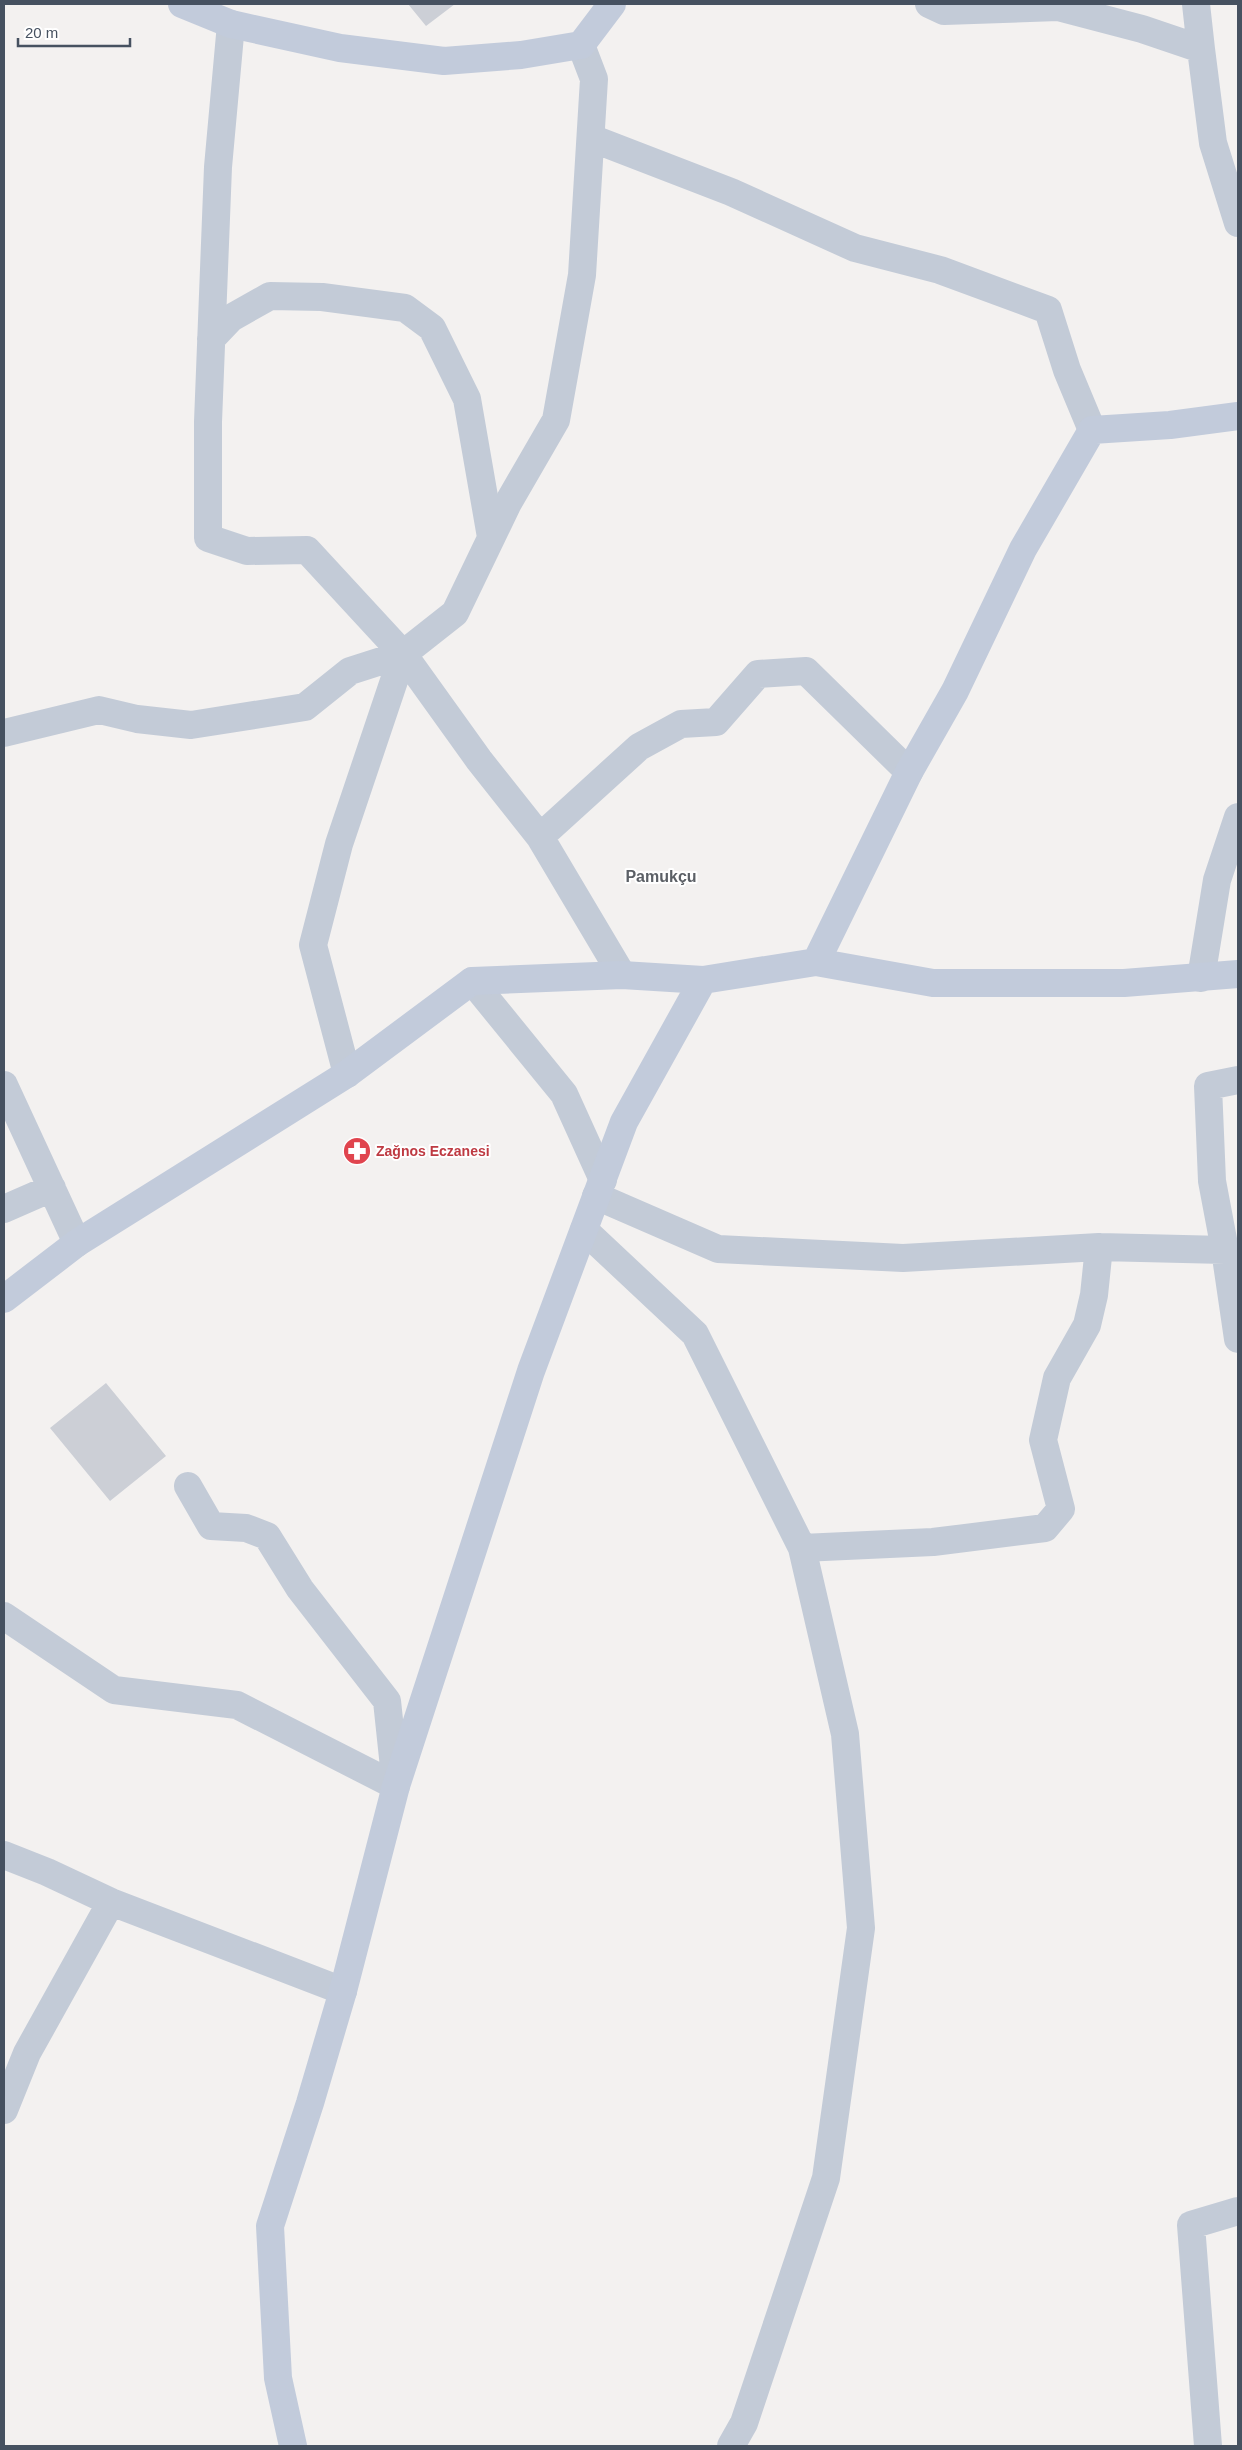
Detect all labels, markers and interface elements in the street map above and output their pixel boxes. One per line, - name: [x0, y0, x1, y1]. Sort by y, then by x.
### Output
- scale bar: [18, 15, 130, 47]
- text: 20 m: [25, 24, 58, 41]
- district label: Pamukçu: [625, 868, 697, 885]
- pharmacy icon: Zağnos Eczanesi: [342, 1136, 372, 1166]
- place label: Zağnos Eczanesi: [376, 1143, 490, 1159]

